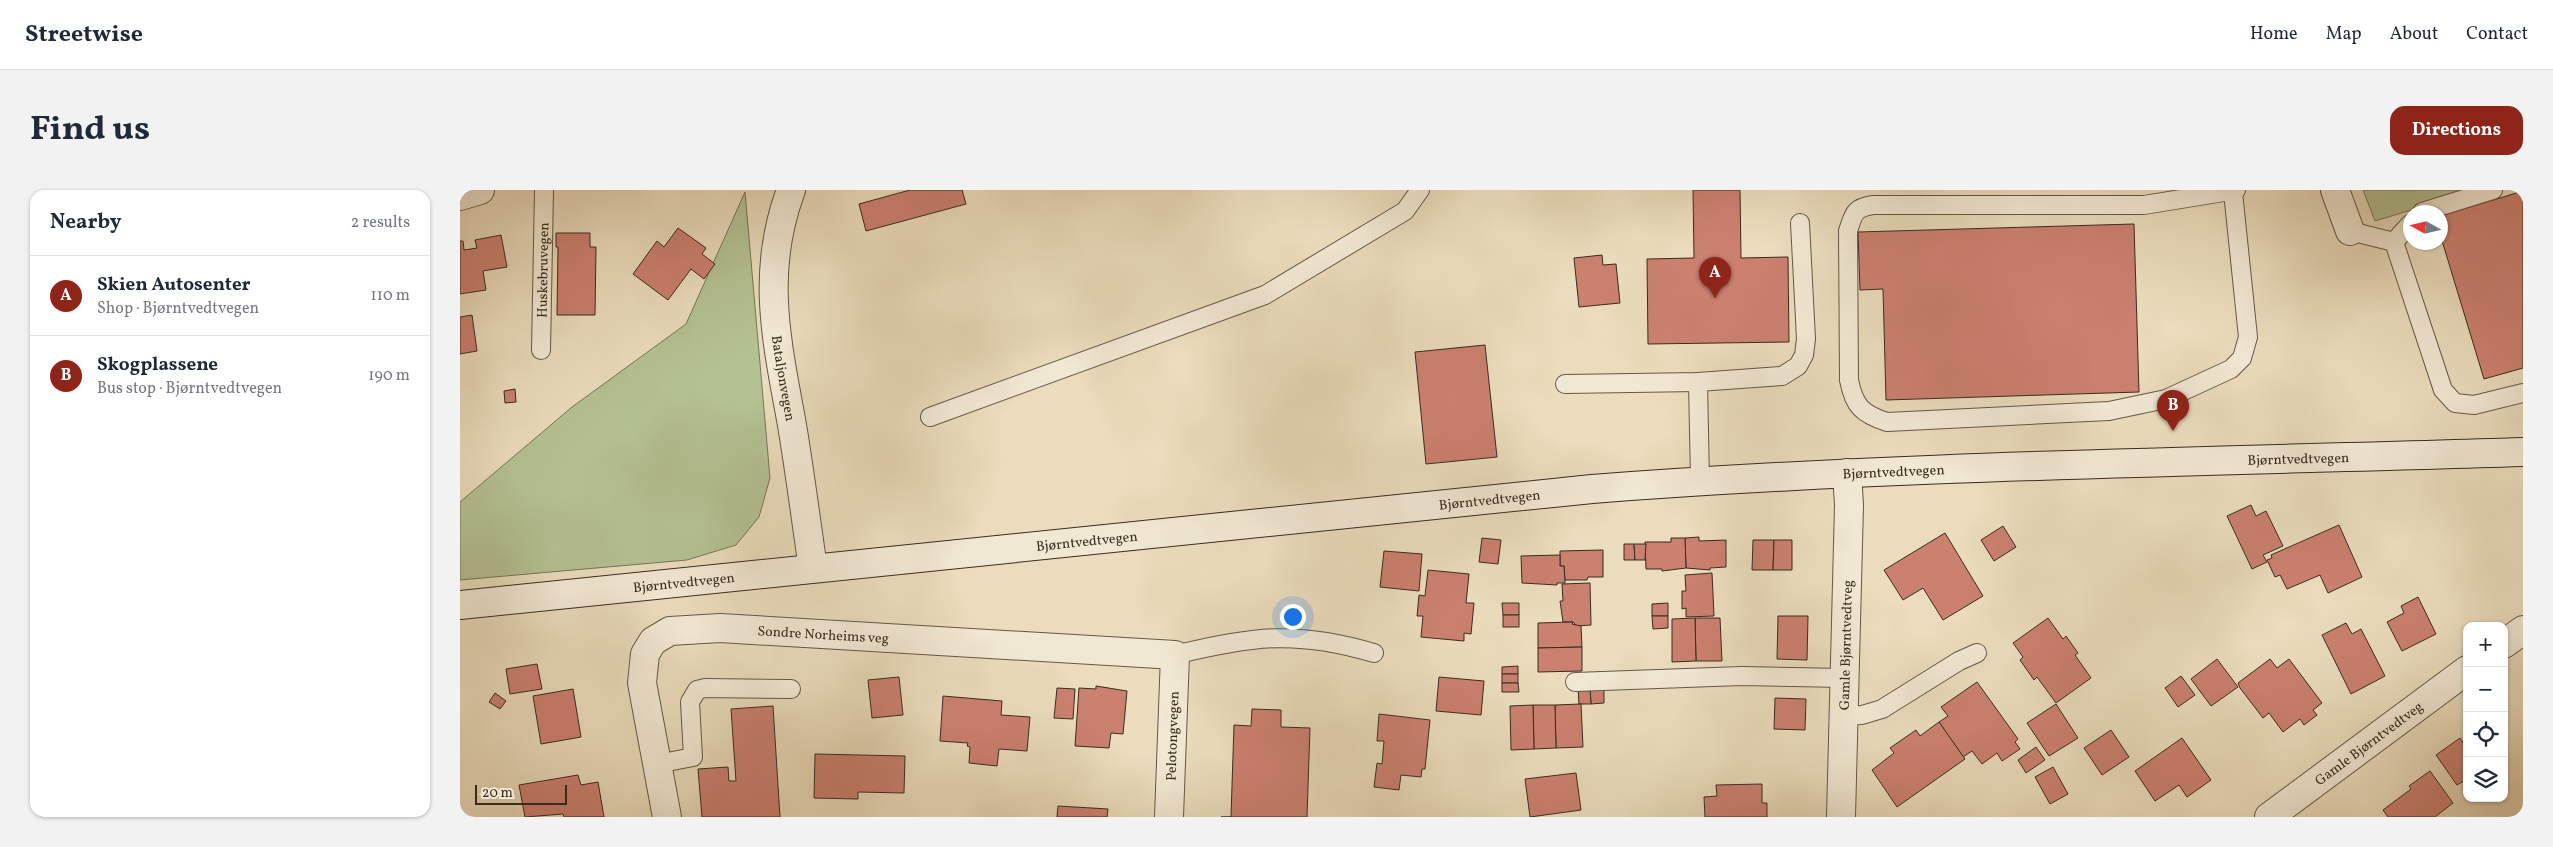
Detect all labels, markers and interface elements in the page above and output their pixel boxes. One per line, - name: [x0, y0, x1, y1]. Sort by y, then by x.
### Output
- text: Streetwise: [25, 18, 143, 52]
- text: Home: [2250, 22, 2298, 47]
- text: Map: [2326, 22, 2362, 47]
- text: About: [2390, 22, 2438, 47]
- text: Contact: [2466, 22, 2528, 47]
- text: Find us: [30, 106, 150, 154]
- button: Directions: [2390, 106, 2523, 155]
- north arrow: [2403, 205, 2448, 250]
- text: Nearby: [50, 208, 121, 237]
- text: 2 results: [351, 212, 410, 234]
- street label: Huskebruvegen: [534, 222, 554, 318]
- pin: A: [1699, 257, 1731, 298]
- text: Skien Autosenter: [97, 272, 251, 298]
- text: A: [60, 285, 72, 307]
- text: 110 m: [371, 285, 410, 307]
- text: Shop · Bjørntvedtvegen: [97, 298, 259, 320]
- street label: Bataljonvegen: [766, 334, 799, 423]
- text: Skogplassene: [97, 352, 218, 378]
- text: B: [61, 365, 71, 387]
- text: 190 m: [368, 365, 410, 387]
- text: Bus stop · Bjørntvedtvegen: [97, 378, 282, 400]
- pin: B: [2157, 390, 2189, 431]
- street label: Bjørntvedtvegen: [2247, 449, 2350, 471]
- street label: Bjørntvedtvegen: [1842, 461, 1945, 485]
- street label: Bjørntvedtvegen: [1438, 486, 1542, 516]
- street label: Bjørntvedtvegen: [1035, 528, 1139, 557]
- street label: Bjørntvedtvegen: [632, 569, 736, 598]
- street label: Gamle Bjørntvedtveg: [1836, 580, 1858, 710]
- your location: [1280, 604, 1306, 630]
- street label: Sondre Norheims veg: [757, 622, 889, 649]
- map controls: [2463, 622, 2508, 802]
- button: +: [2463, 622, 2508, 667]
- button: −: [2463, 667, 2508, 712]
- street label: Pelotongvegen: [1162, 691, 1185, 781]
- street label: Gamle Bjørntvedtveg: [2311, 698, 2427, 791]
- button: locate: [2463, 712, 2508, 757]
- button: layers: [2463, 757, 2508, 802]
- scale bar: [475, 782, 568, 805]
- text: 20 m: [482, 784, 513, 803]

